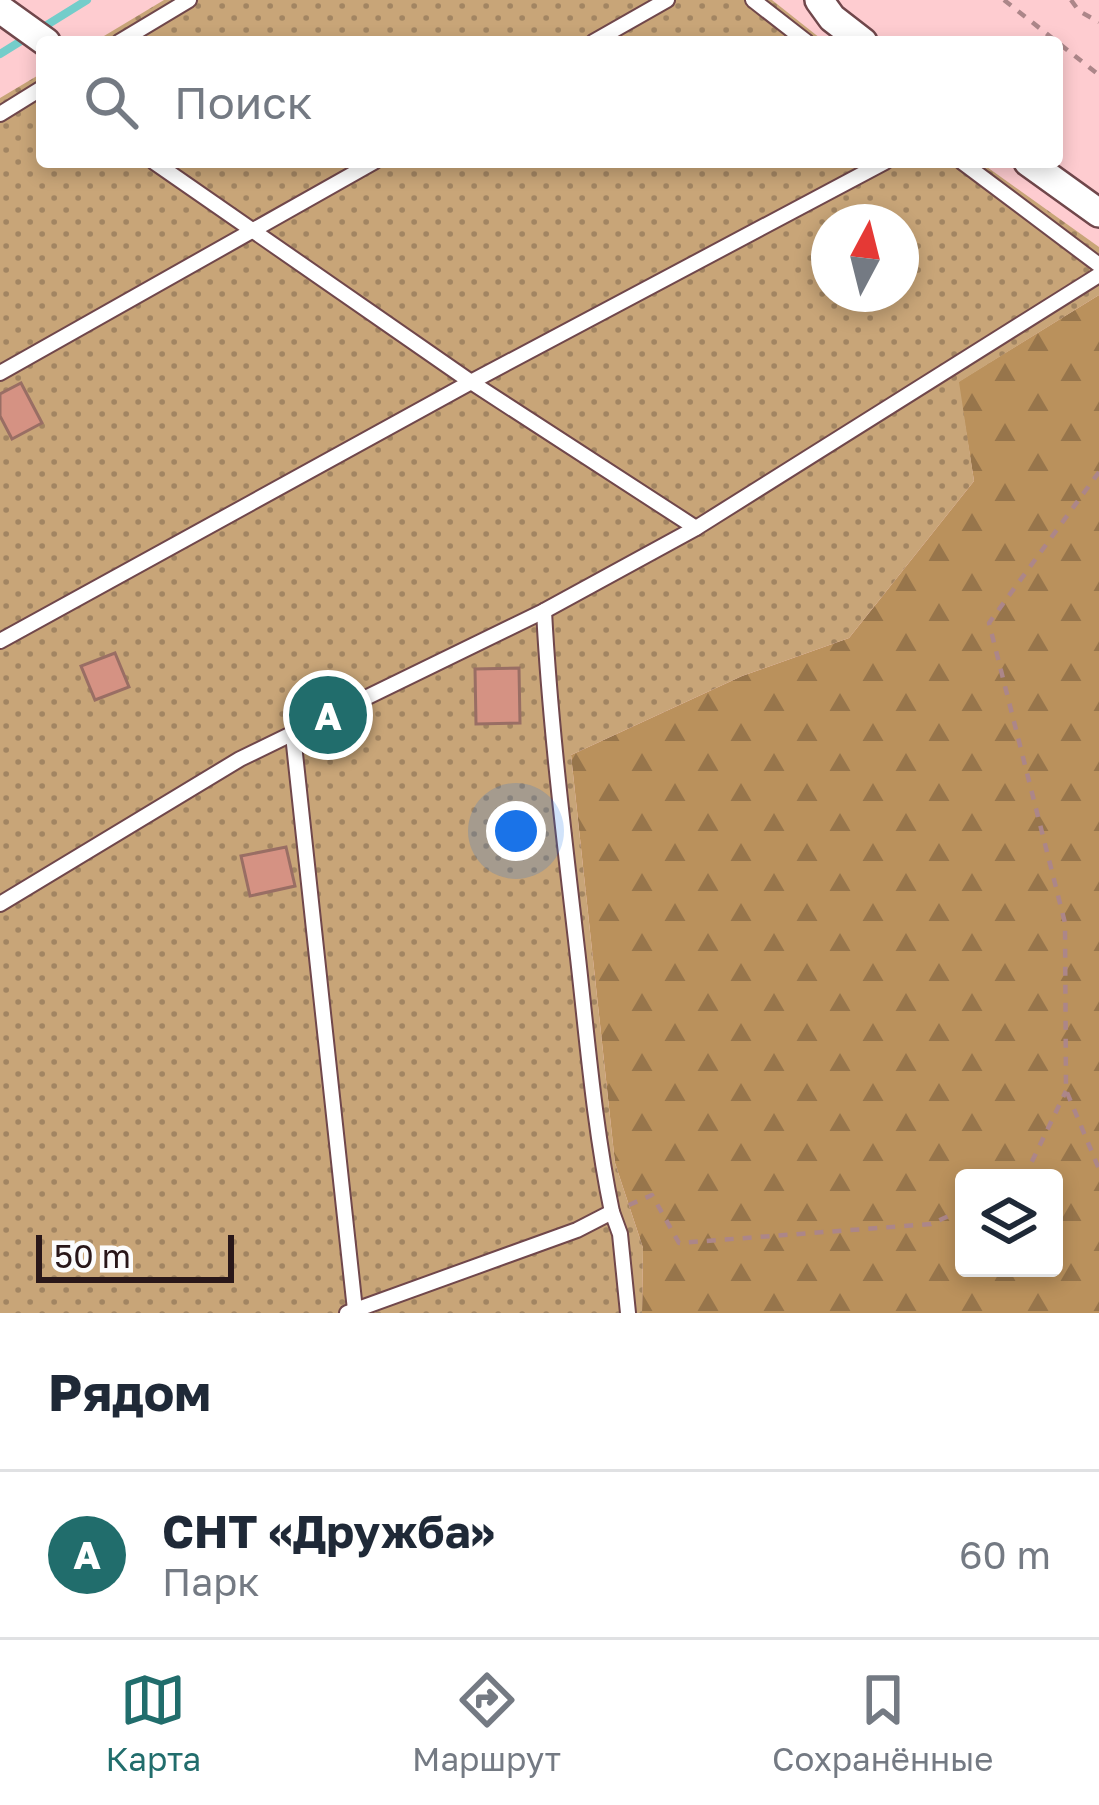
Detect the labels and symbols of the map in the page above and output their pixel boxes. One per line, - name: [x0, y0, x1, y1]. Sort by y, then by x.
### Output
- north arrow: [811, 204, 919, 312]
- pin: A: [289, 670, 367, 760]
- your location: [486, 801, 546, 861]
- scale bar: [36, 1229, 234, 1282]

